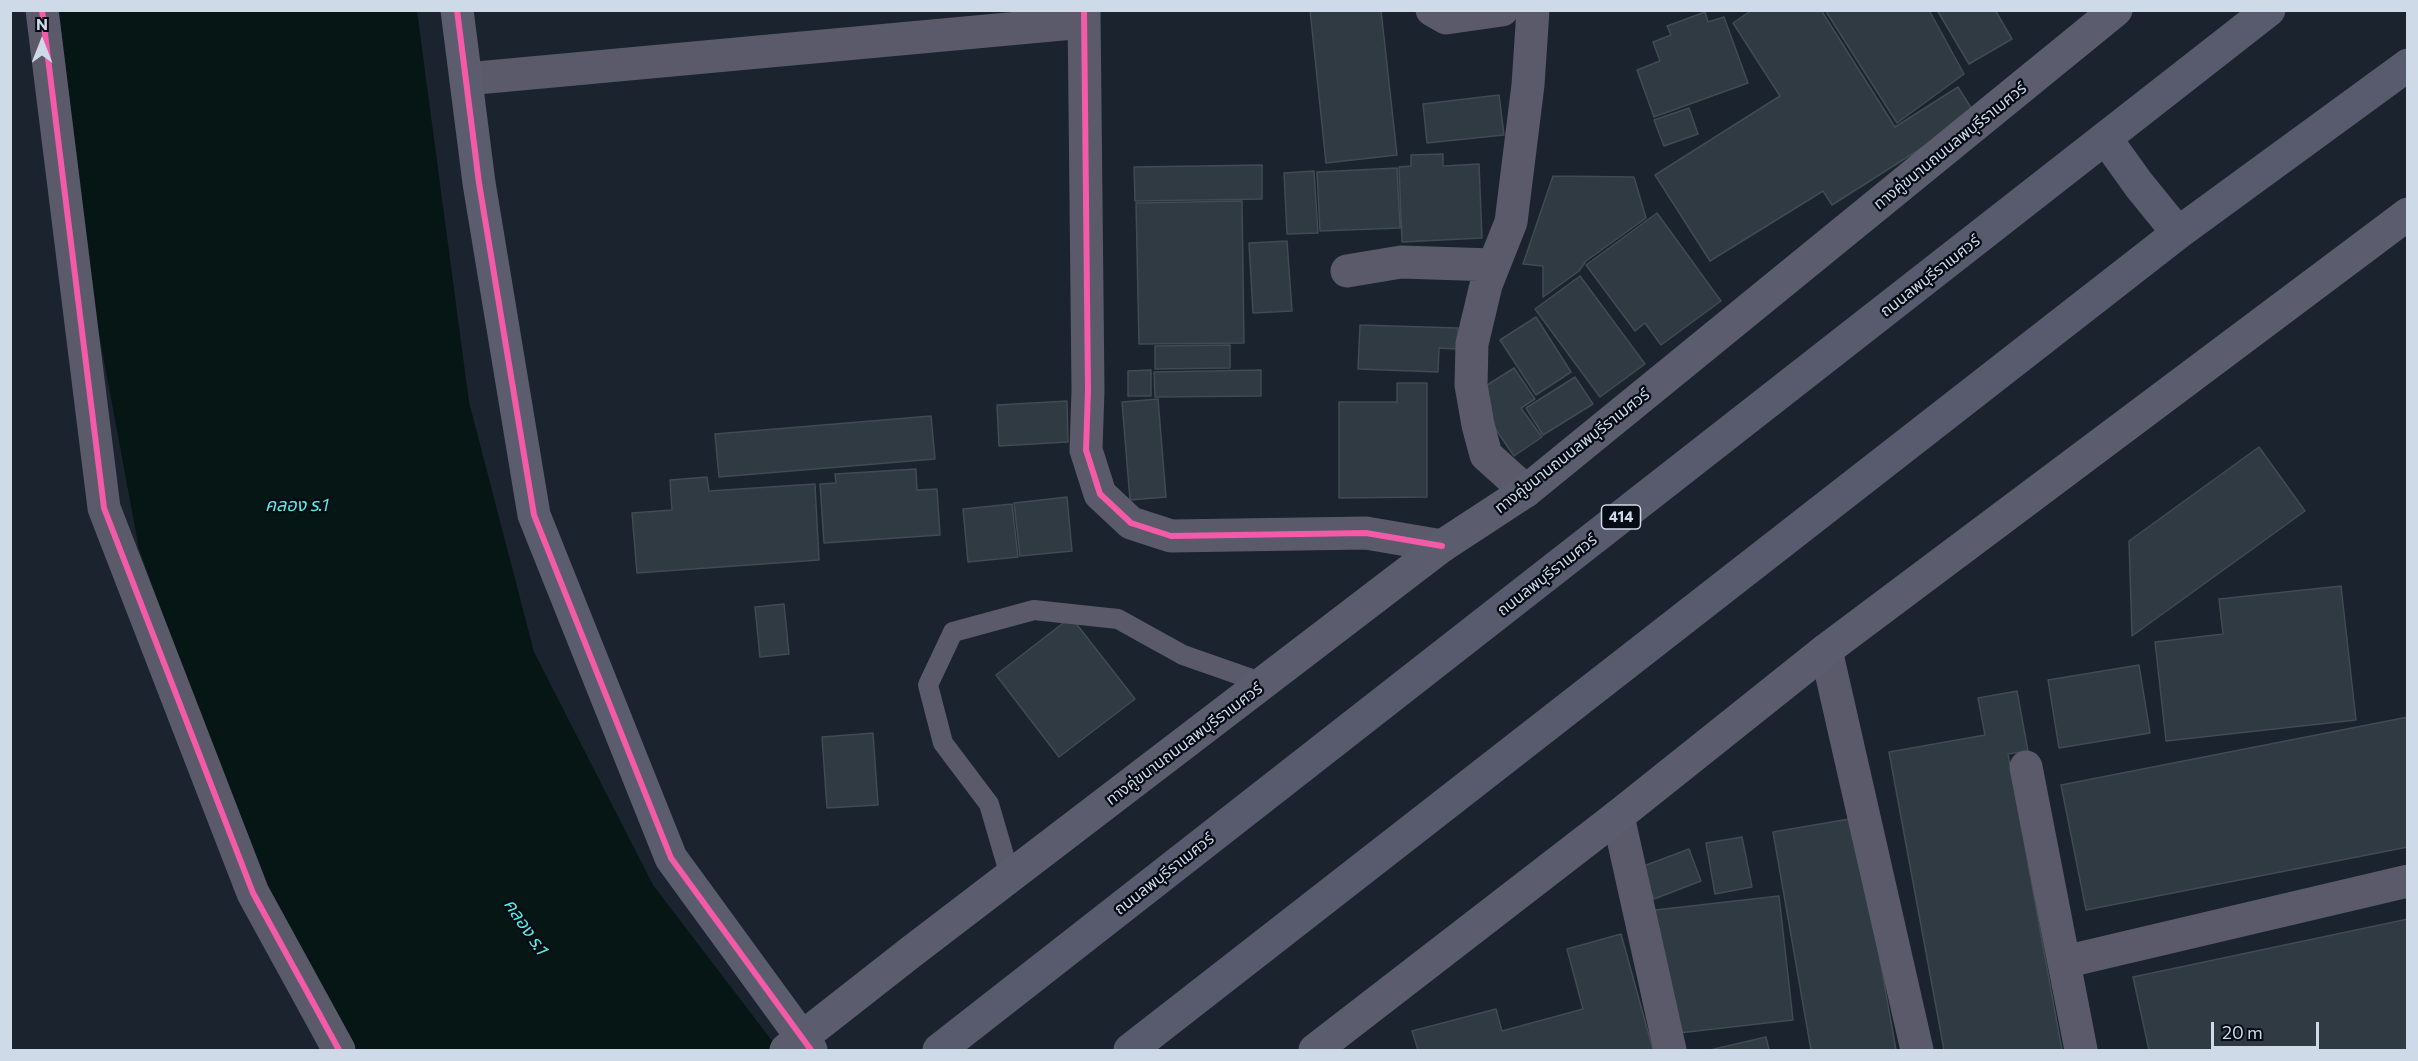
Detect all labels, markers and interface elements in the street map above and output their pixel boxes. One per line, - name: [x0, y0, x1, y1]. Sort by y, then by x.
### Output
- north arrow: [12, 12, 72, 72]
- text: N: [36, 14, 48, 33]
- street label: ทางคู่ขนานถนนลพบุรีราเมศวร์: [1870, 78, 2030, 214]
- street label: ถนนลพบุรีราเมศวร์: [1876, 231, 1984, 321]
- street label: ทางคู่ขนานถนนลพบุรีราเมศวร์: [1491, 385, 1653, 517]
- water label: คลอง ร.1: [265, 494, 329, 516]
- road number: 414: [1602, 505, 1640, 529]
- street label: ถนนลพบุรีราเมศวร์: [1493, 530, 1601, 620]
- street label: ทางคู่ขนานถนนลพบุรีราเมศวร์: [1102, 679, 1266, 809]
- street label: ถนนลพบุรีราเมศวร์: [1110, 829, 1218, 919]
- water label: คลอง ร.1: [499, 894, 553, 960]
- scale bar: [2214, 1010, 2322, 1048]
- text: 20 m: [2222, 1021, 2263, 1043]

